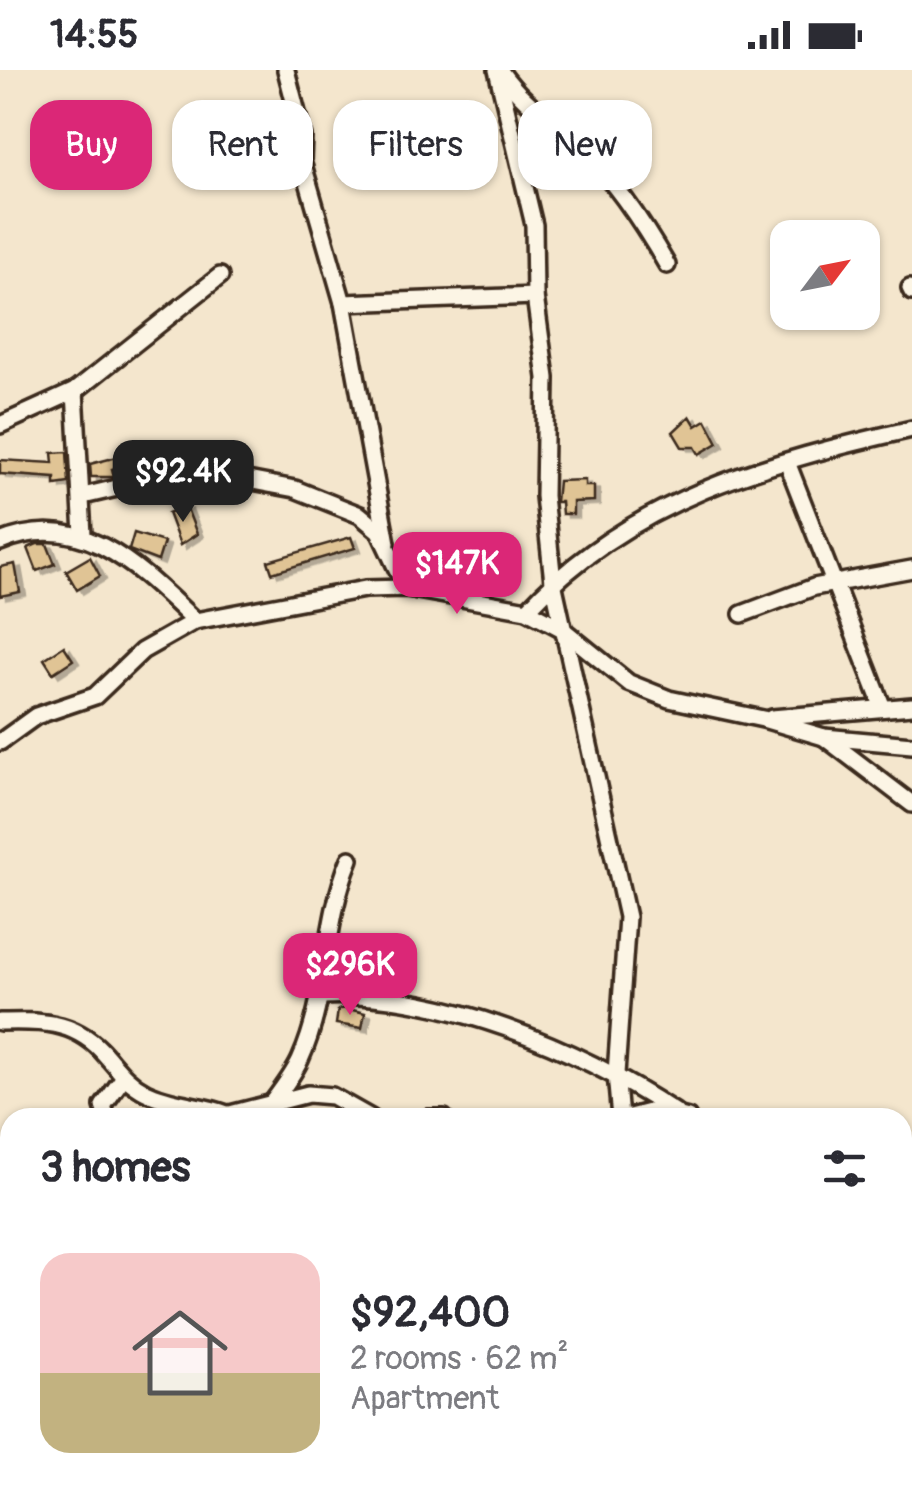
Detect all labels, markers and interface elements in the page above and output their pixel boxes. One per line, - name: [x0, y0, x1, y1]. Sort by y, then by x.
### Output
- text: 14:55: [50, 11, 138, 59]
- chip: Buy: [30, 100, 152, 190]
- chip: Rent: [172, 100, 313, 190]
- chip: Filters: [333, 100, 498, 190]
- chip: New: [518, 100, 652, 190]
- north arrow: [770, 220, 880, 330]
- map controls: [770, 220, 880, 330]
- pin: $92.4K: [102, 440, 264, 525]
- text: $92.4K: [135, 452, 231, 492]
- pin: $147K: [387, 532, 527, 617]
- text: $147K: [415, 544, 499, 584]
- pin: $296K: [280, 933, 420, 1018]
- text: $296K: [305, 945, 395, 985]
- icon: filters: [817, 1141, 872, 1196]
- text: 3 homes: [40, 1142, 190, 1194]
- text: $92,400: [350, 1287, 510, 1339]
- icon: home: [120, 1293, 240, 1413]
- text: 2 rooms · 62 m²: [350, 1339, 568, 1379]
- text: Apartment: [350, 1379, 499, 1419]

